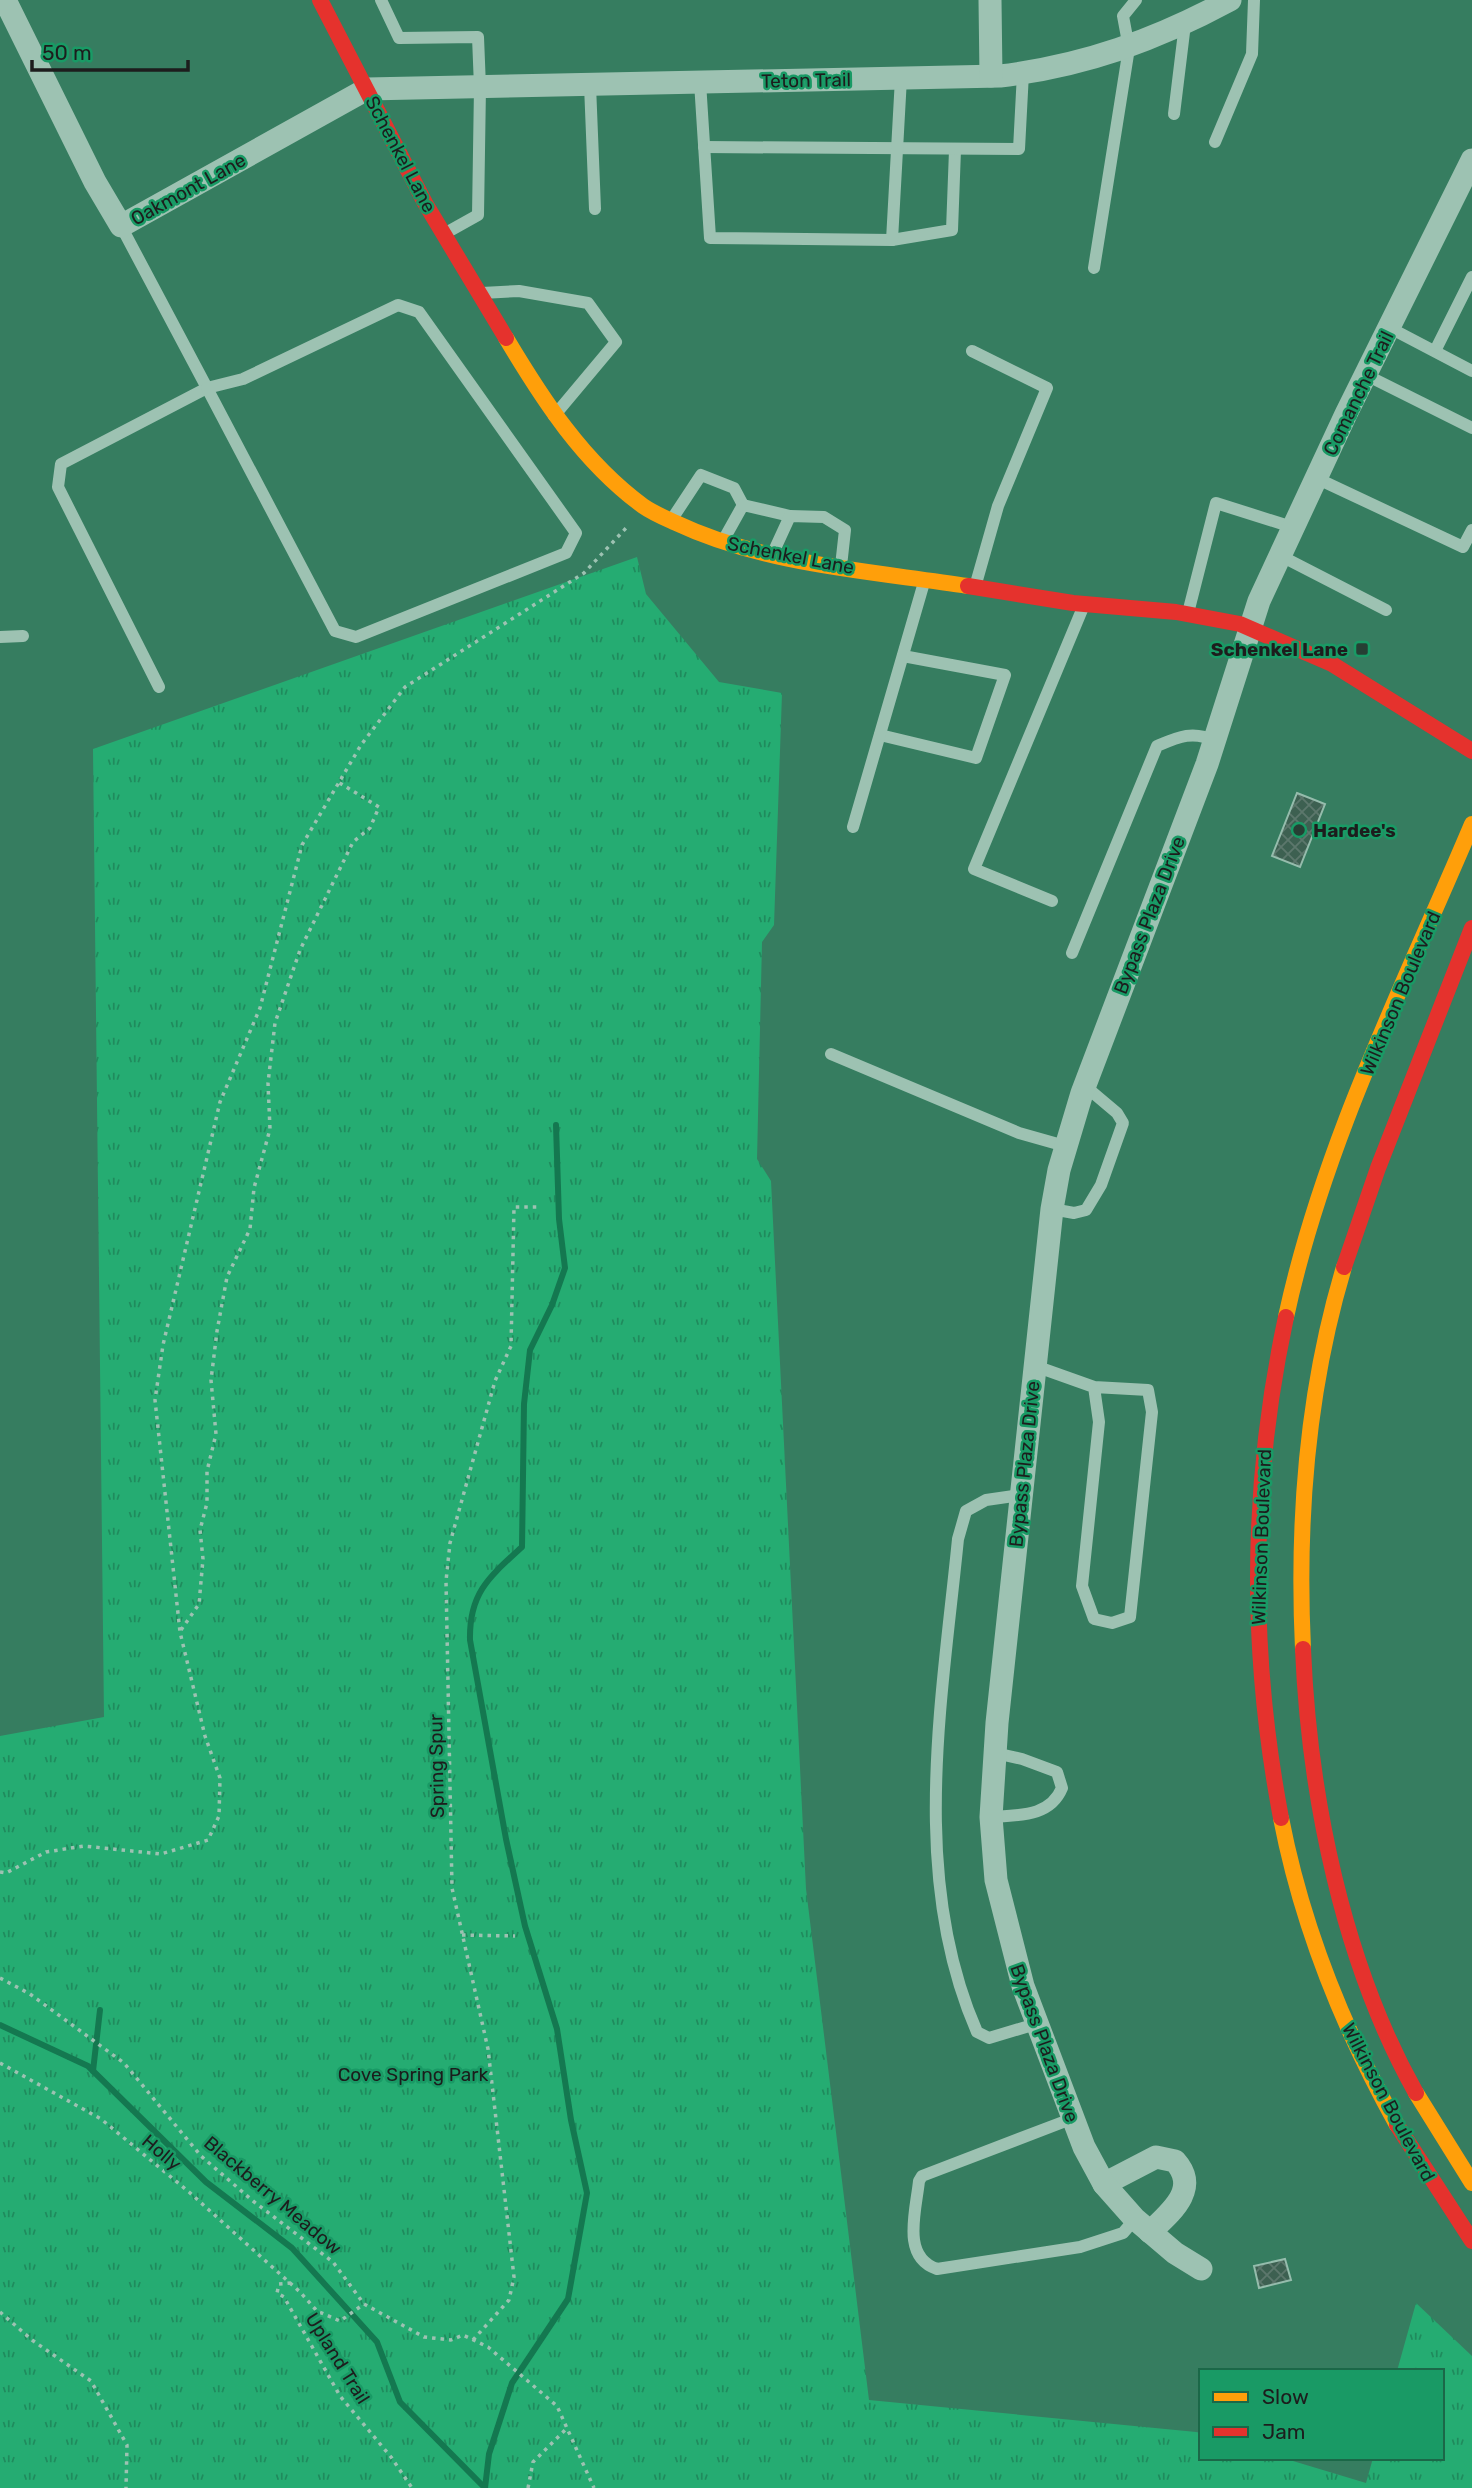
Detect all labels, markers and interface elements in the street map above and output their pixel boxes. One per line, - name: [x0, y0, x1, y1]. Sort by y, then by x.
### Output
- scale bar: [32, 28, 187, 72]
- text: 50 m: [42, 40, 92, 65]
- street label: Teton Trail: [761, 68, 851, 93]
- street label: Schenkel Lane: [360, 92, 441, 216]
- street label: Oakmont Lane: [127, 148, 250, 230]
- street label: Comanche Trail: [1318, 327, 1398, 459]
- street label: Schenkel Lane: [726, 532, 856, 579]
- place label: Schenkel Lane: [1211, 638, 1348, 661]
- marker: Schenkel Lane: [1354, 641, 1370, 657]
- place label: Hardee's: [1313, 819, 1396, 842]
- marker: Hardee's: [1291, 822, 1307, 838]
- street label: Bypass Plaza Drive: [1109, 833, 1190, 997]
- street label: Wilkinson Boulevard: [1355, 908, 1445, 1079]
- street label: Bypass Plaza Drive: [1004, 1380, 1045, 1548]
- street label: Wilkinson Boulevard: [1247, 1449, 1276, 1625]
- street label: Spring Spur: [424, 1713, 449, 1818]
- street label: Bypass Plaza Drive: [1005, 1961, 1084, 2126]
- street label: Wilkinson Boulevard: [1337, 2019, 1440, 2185]
- park label: Cove Spring Park: [338, 2063, 489, 2086]
- street label: Holly: [137, 2129, 186, 2175]
- street label: Blackberry Meadow: [199, 2131, 346, 2260]
- street label: Upland Trail: [301, 2309, 375, 2408]
- legend: [1199, 2369, 1444, 2460]
- text: Slow: [1262, 2384, 1309, 2409]
- text: Jam: [1262, 2419, 1306, 2444]

